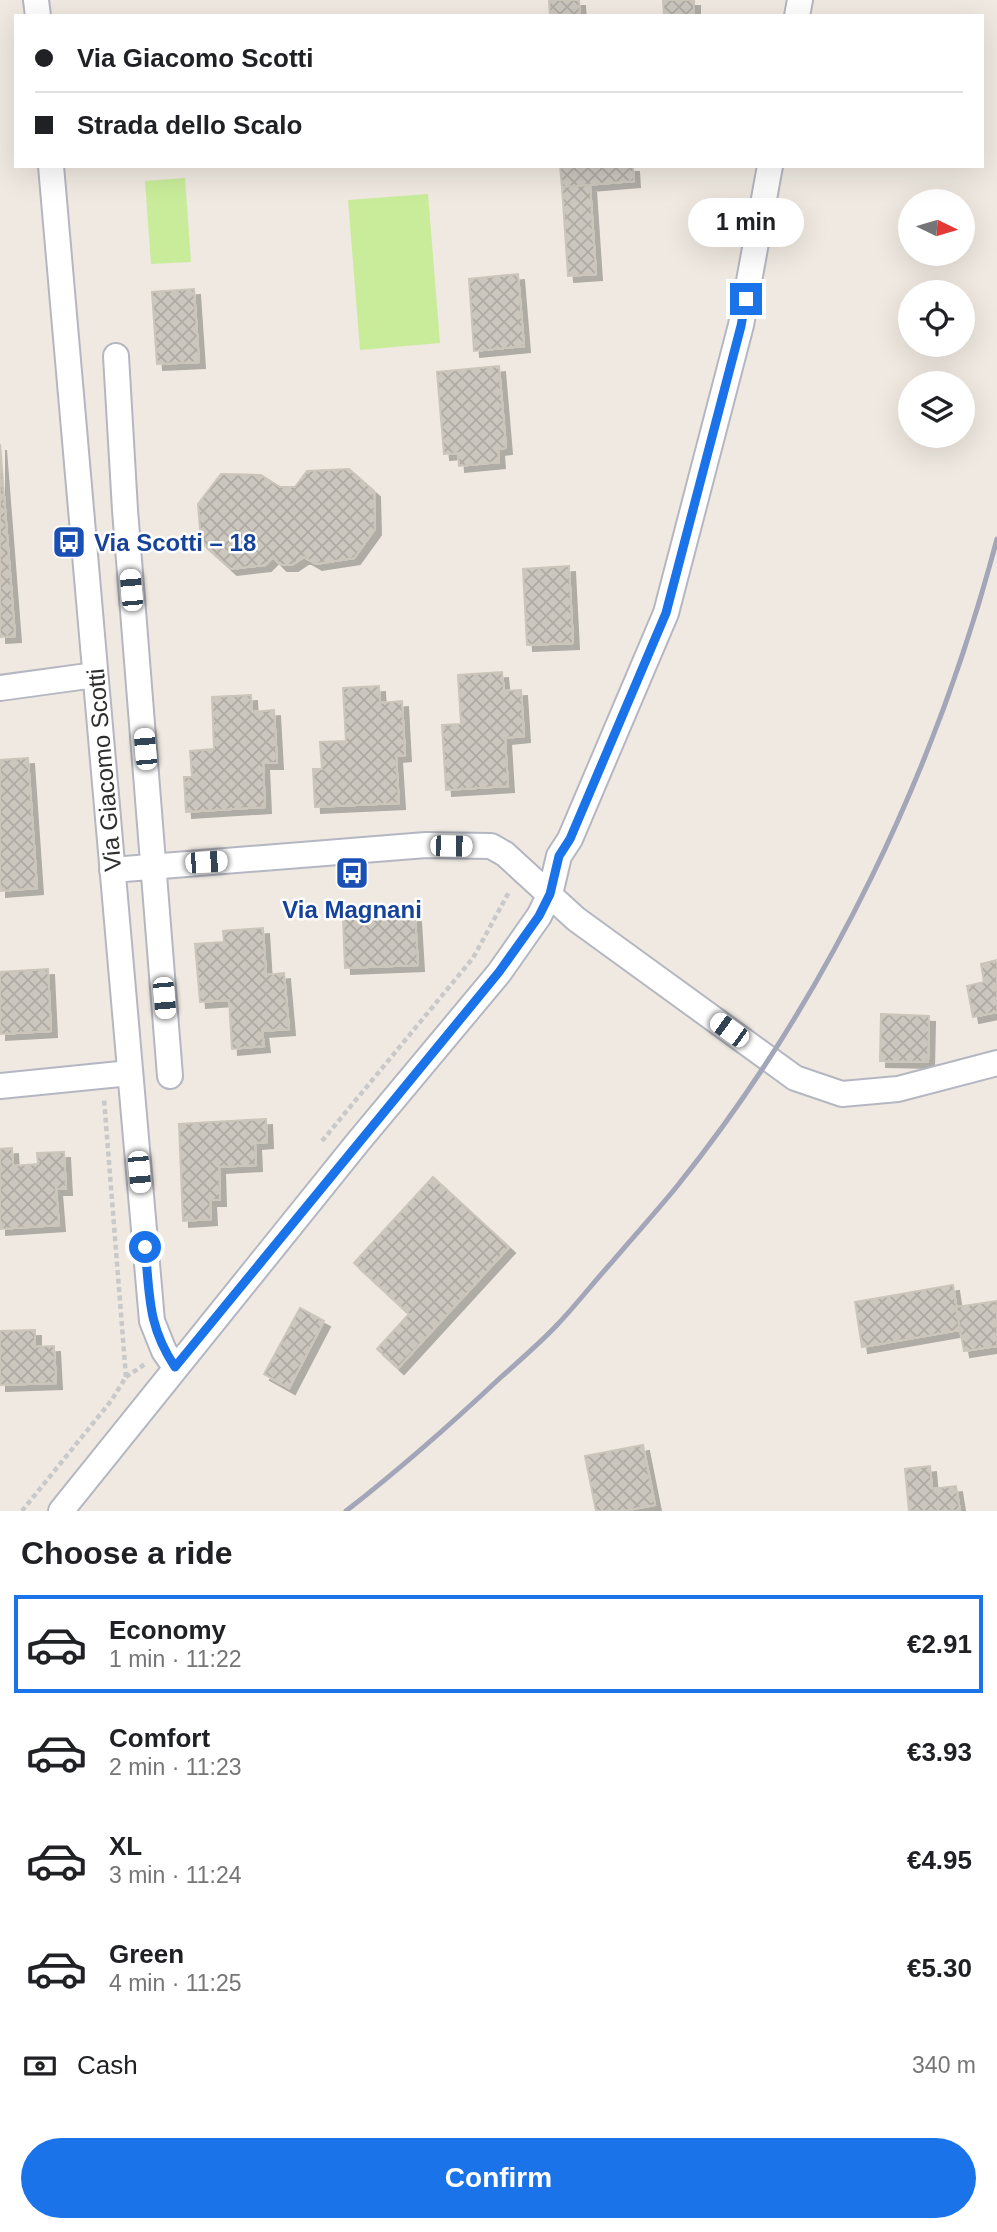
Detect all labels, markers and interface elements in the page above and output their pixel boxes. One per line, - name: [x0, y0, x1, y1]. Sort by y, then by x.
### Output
- text: Via Giacomo Scotti: [77, 43, 313, 73]
- text: Strada dello Scalo: [77, 110, 302, 140]
- north arrow: [898, 189, 975, 266]
- map controls: [898, 189, 975, 448]
- callout: 1 min: [688, 198, 804, 246]
- text: 1 min: [716, 209, 776, 235]
- button: locate: [898, 280, 975, 357]
- route end: [730, 283, 762, 315]
- button: layers: [898, 371, 975, 448]
- bus stop icon: Via Scotti – 18: [50, 523, 88, 561]
- place label: Via Scotti – 18: [94, 529, 256, 556]
- car: [119, 568, 144, 612]
- street label: Via Giacomo Scotti: [82, 667, 126, 873]
- car: [133, 727, 158, 771]
- car: [430, 835, 473, 857]
- car: [185, 850, 228, 874]
- bus stop icon: Via Magnani: [333, 854, 371, 892]
- place label: Via Magnani: [282, 896, 422, 923]
- car: [152, 976, 177, 1020]
- car: [706, 1009, 753, 1051]
- car: [127, 1150, 152, 1194]
- route start: [129, 1231, 161, 1263]
- text: Choose a ride: [21, 1535, 233, 1571]
- icon: car: [25, 1613, 88, 1676]
- text: Economy: [109, 1615, 226, 1645]
- text: €2.91: [907, 1629, 972, 1659]
- text: 1 min · 11:22: [109, 1646, 242, 1672]
- icon: car: [25, 1721, 88, 1784]
- text: Comfort: [109, 1723, 210, 1753]
- text: €3.93: [907, 1737, 972, 1767]
- text: 2 min · 11:23: [109, 1754, 242, 1780]
- icon: car: [25, 1829, 88, 1892]
- text: XL: [109, 1831, 142, 1861]
- text: €4.95: [907, 1845, 972, 1875]
- text: 3 min · 11:24: [109, 1862, 242, 1888]
- icon: car: [25, 1937, 88, 2000]
- text: Green: [109, 1939, 184, 1969]
- text: €5.30: [907, 1953, 972, 1983]
- text: 4 min · 11:25: [109, 1970, 242, 1996]
- icon: cash: [21, 2047, 59, 2085]
- text: Cash: [77, 2050, 138, 2080]
- text: 340 m: [912, 2052, 976, 2078]
- button: Confirm: [21, 2138, 976, 2218]

